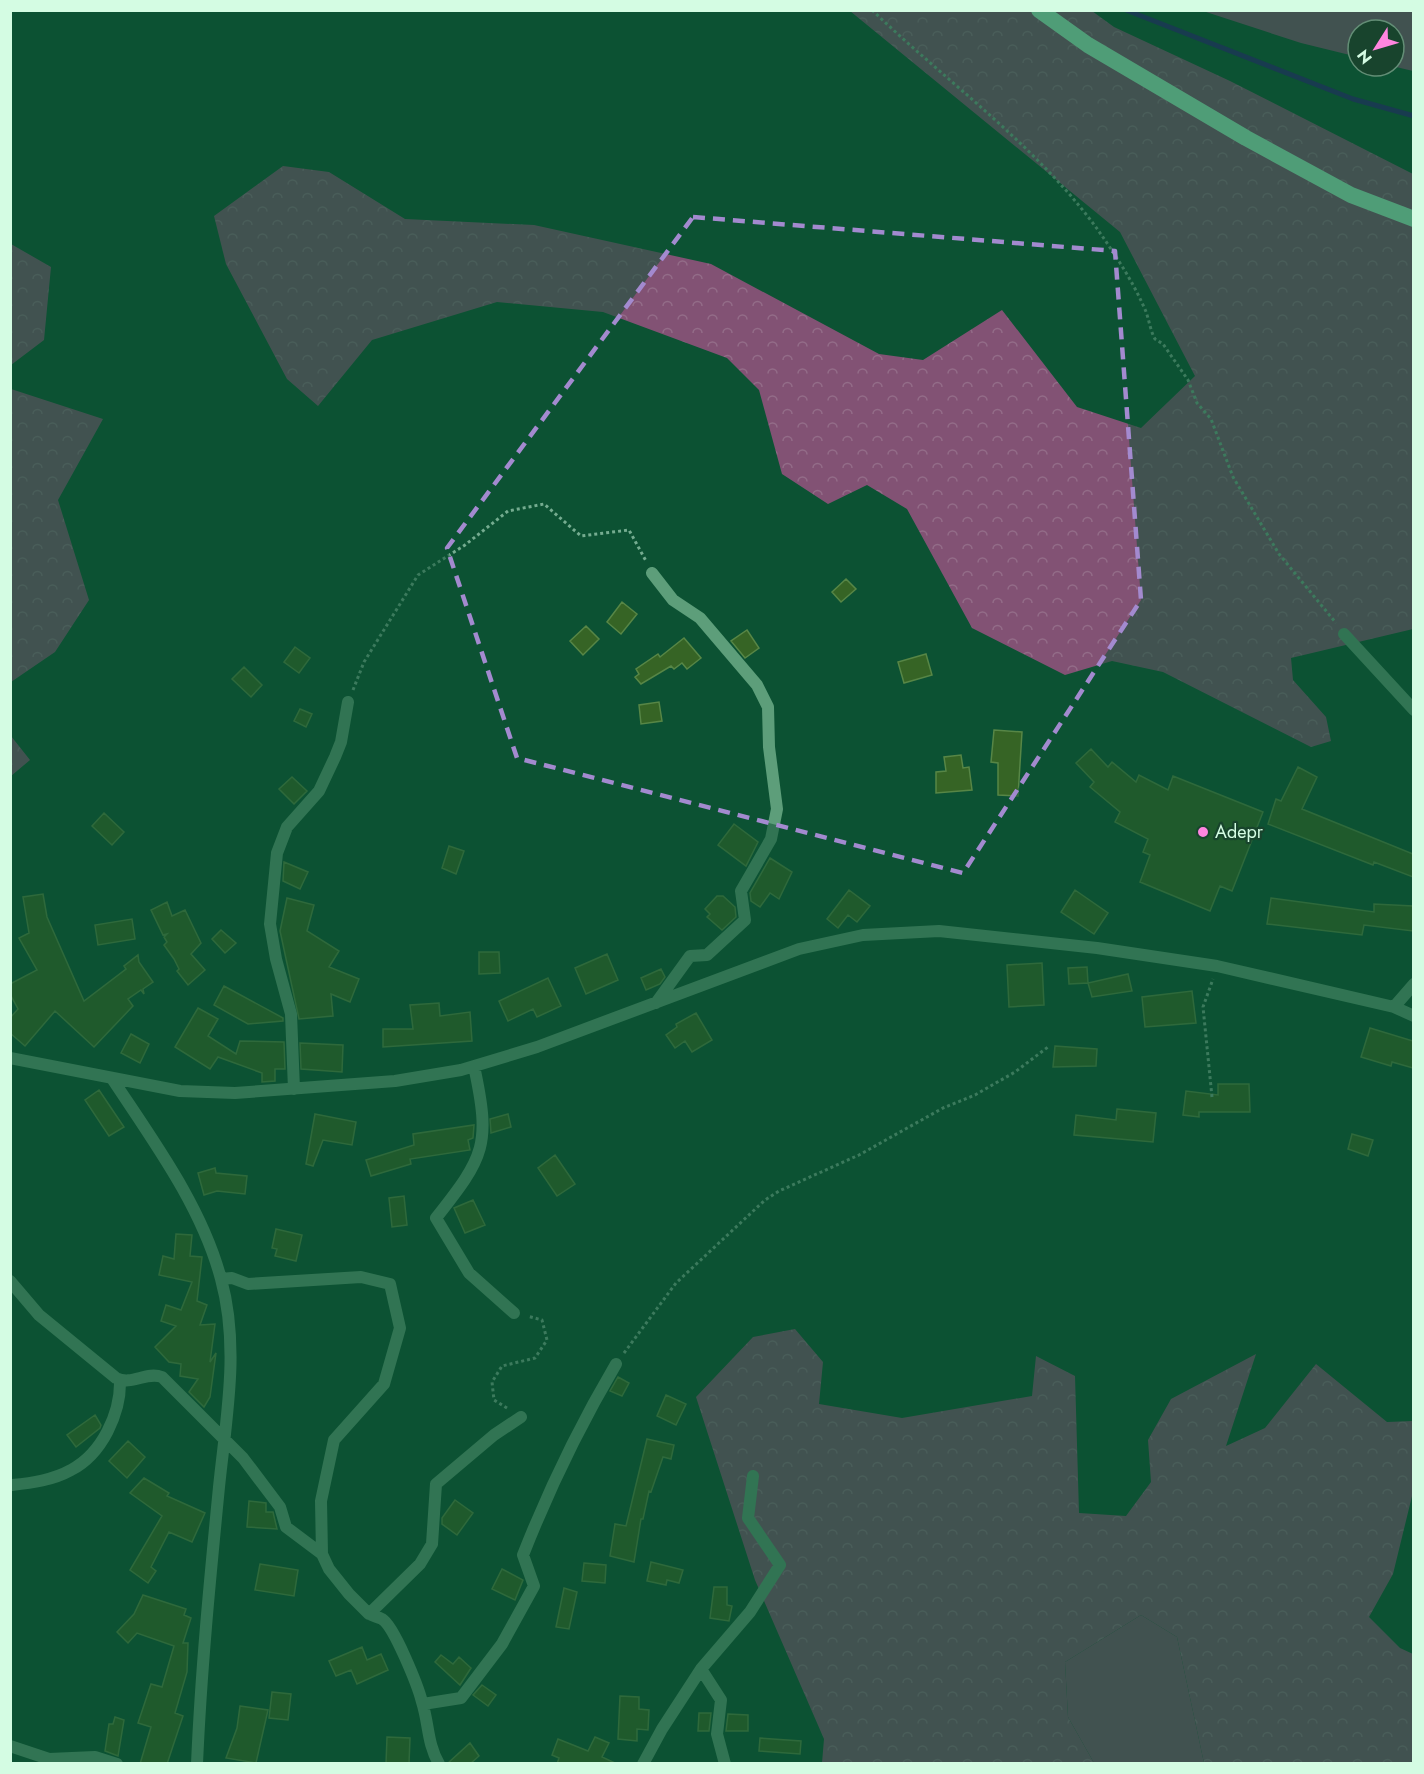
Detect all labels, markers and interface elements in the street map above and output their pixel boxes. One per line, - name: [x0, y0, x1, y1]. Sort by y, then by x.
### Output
- north arrow: [1346, 18, 1406, 78]
- text: N: [1351, 45, 1377, 69]
- place label: Adepr: [1215, 819, 1264, 845]
- marker: Adepr: [1196, 825, 1210, 839]

